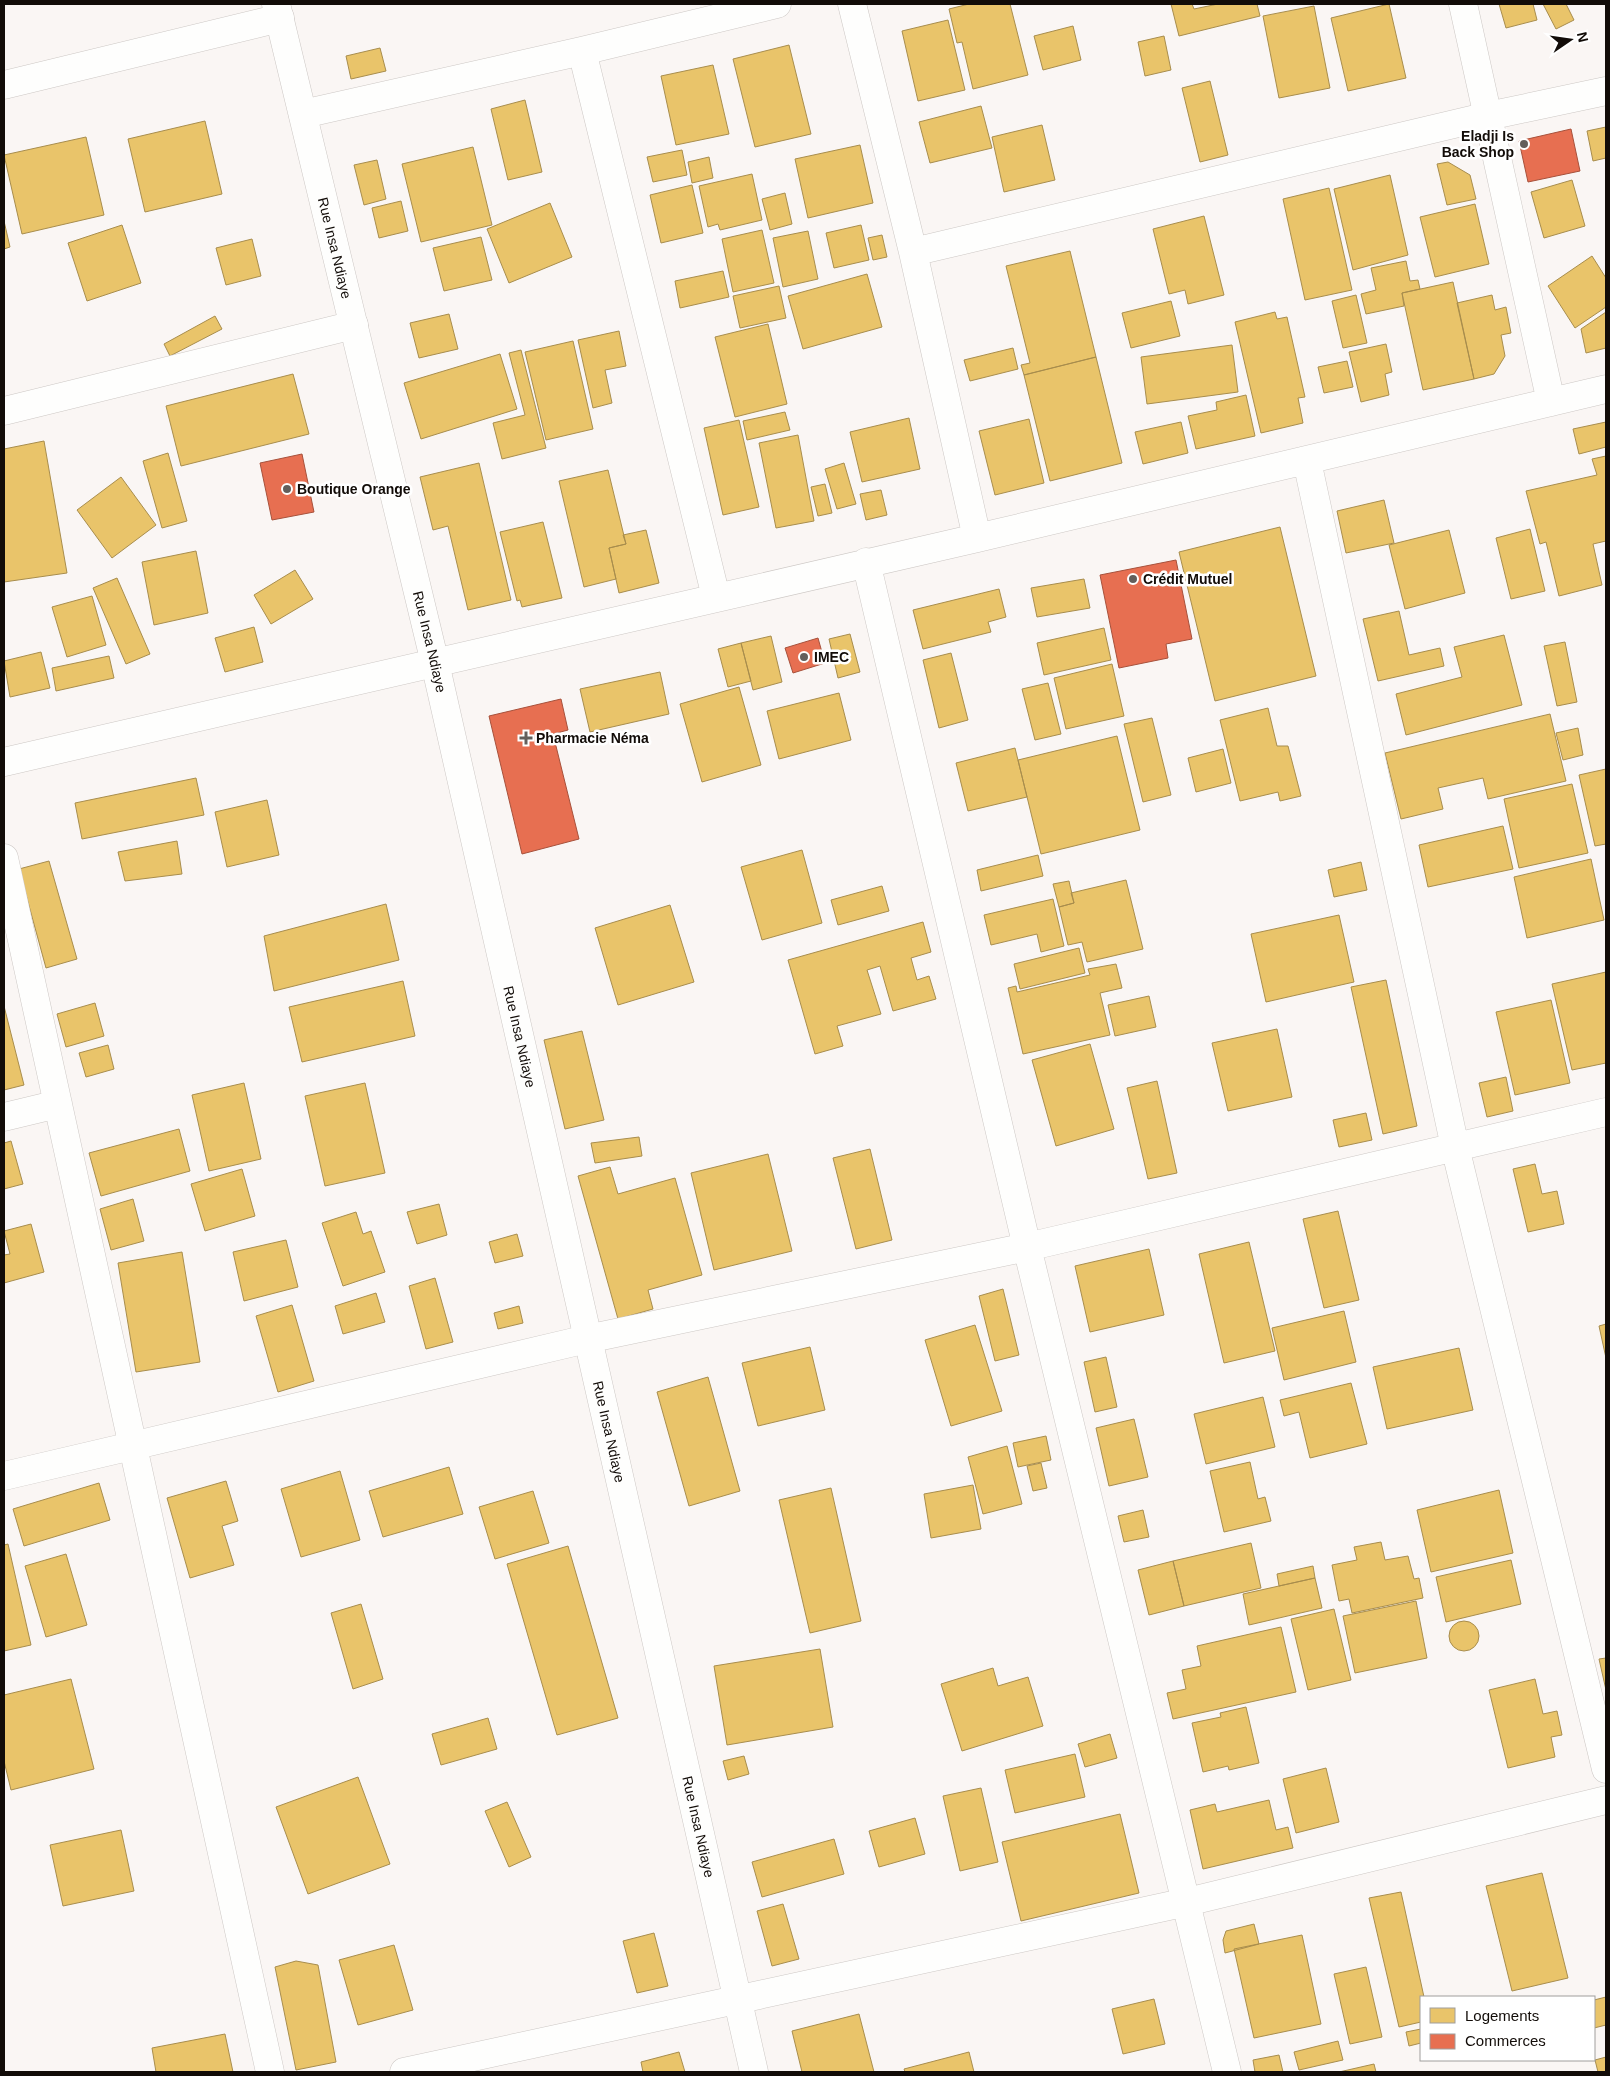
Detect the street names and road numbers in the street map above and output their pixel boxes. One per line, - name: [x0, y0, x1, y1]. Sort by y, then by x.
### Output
- street label: Rue Insa Ndiaye: [315, 196, 355, 300]
- street label: Rue Insa Ndiaye: [410, 589, 449, 694]
- street label: Rue Insa Ndiaye: [500, 984, 539, 1089]
- street label: Rue Insa Ndiaye: [590, 1379, 628, 1484]
- street label: Rue Insa Ndiaye: [679, 1774, 718, 1879]

